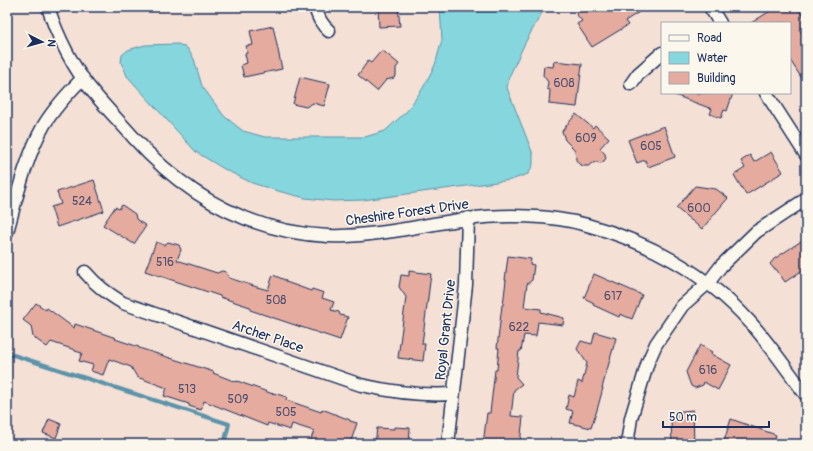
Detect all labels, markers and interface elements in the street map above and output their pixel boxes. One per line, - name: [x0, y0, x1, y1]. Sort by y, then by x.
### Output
- north arrow: [22, 22, 62, 62]
- legend: [661, 22, 791, 94]
- text: Road: [697, 31, 722, 46]
- text: N: [45, 39, 58, 48]
- text: Water: [697, 51, 728, 66]
- text: Building: [697, 71, 736, 86]
- house number: 608: [553, 76, 575, 91]
- house number: 609: [575, 131, 597, 146]
- house number: 605: [640, 139, 662, 154]
- house number: 524: [72, 194, 92, 209]
- street label: Cheshire Forest Drive: [345, 195, 470, 230]
- house number: 600: [687, 201, 711, 216]
- house number: 516: [156, 255, 174, 270]
- street label: Royal Grant Drive: [432, 279, 459, 381]
- house number: 617: [604, 289, 623, 304]
- house number: 508: [266, 293, 286, 308]
- street label: Archer Place: [230, 316, 306, 357]
- house number: 622: [509, 320, 529, 335]
- house number: 616: [699, 363, 717, 378]
- house number: 513: [178, 382, 196, 397]
- house number: 509: [228, 392, 248, 407]
- scale bar: [663, 403, 769, 429]
- house number: 505: [275, 405, 297, 420]
- text: 50 m: [669, 410, 697, 425]

